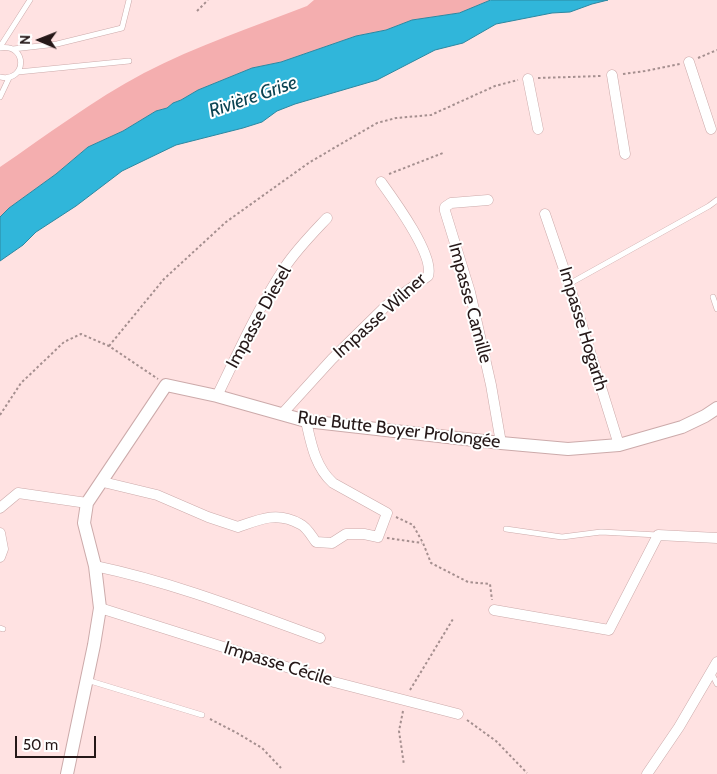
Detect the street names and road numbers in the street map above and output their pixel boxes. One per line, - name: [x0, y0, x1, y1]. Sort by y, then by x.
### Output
- street label: Impasse Camille: [444, 240, 496, 366]
- street label: Impasse Diesel: [222, 262, 296, 372]
- street label: Impasse Hogarth: [554, 264, 612, 394]
- street label: Impasse Wilner: [329, 269, 431, 363]
- street label: Rue Butte Boyer Prolongée: [296, 407, 502, 453]
- street label: Impasse Cécile: [221, 637, 335, 691]

